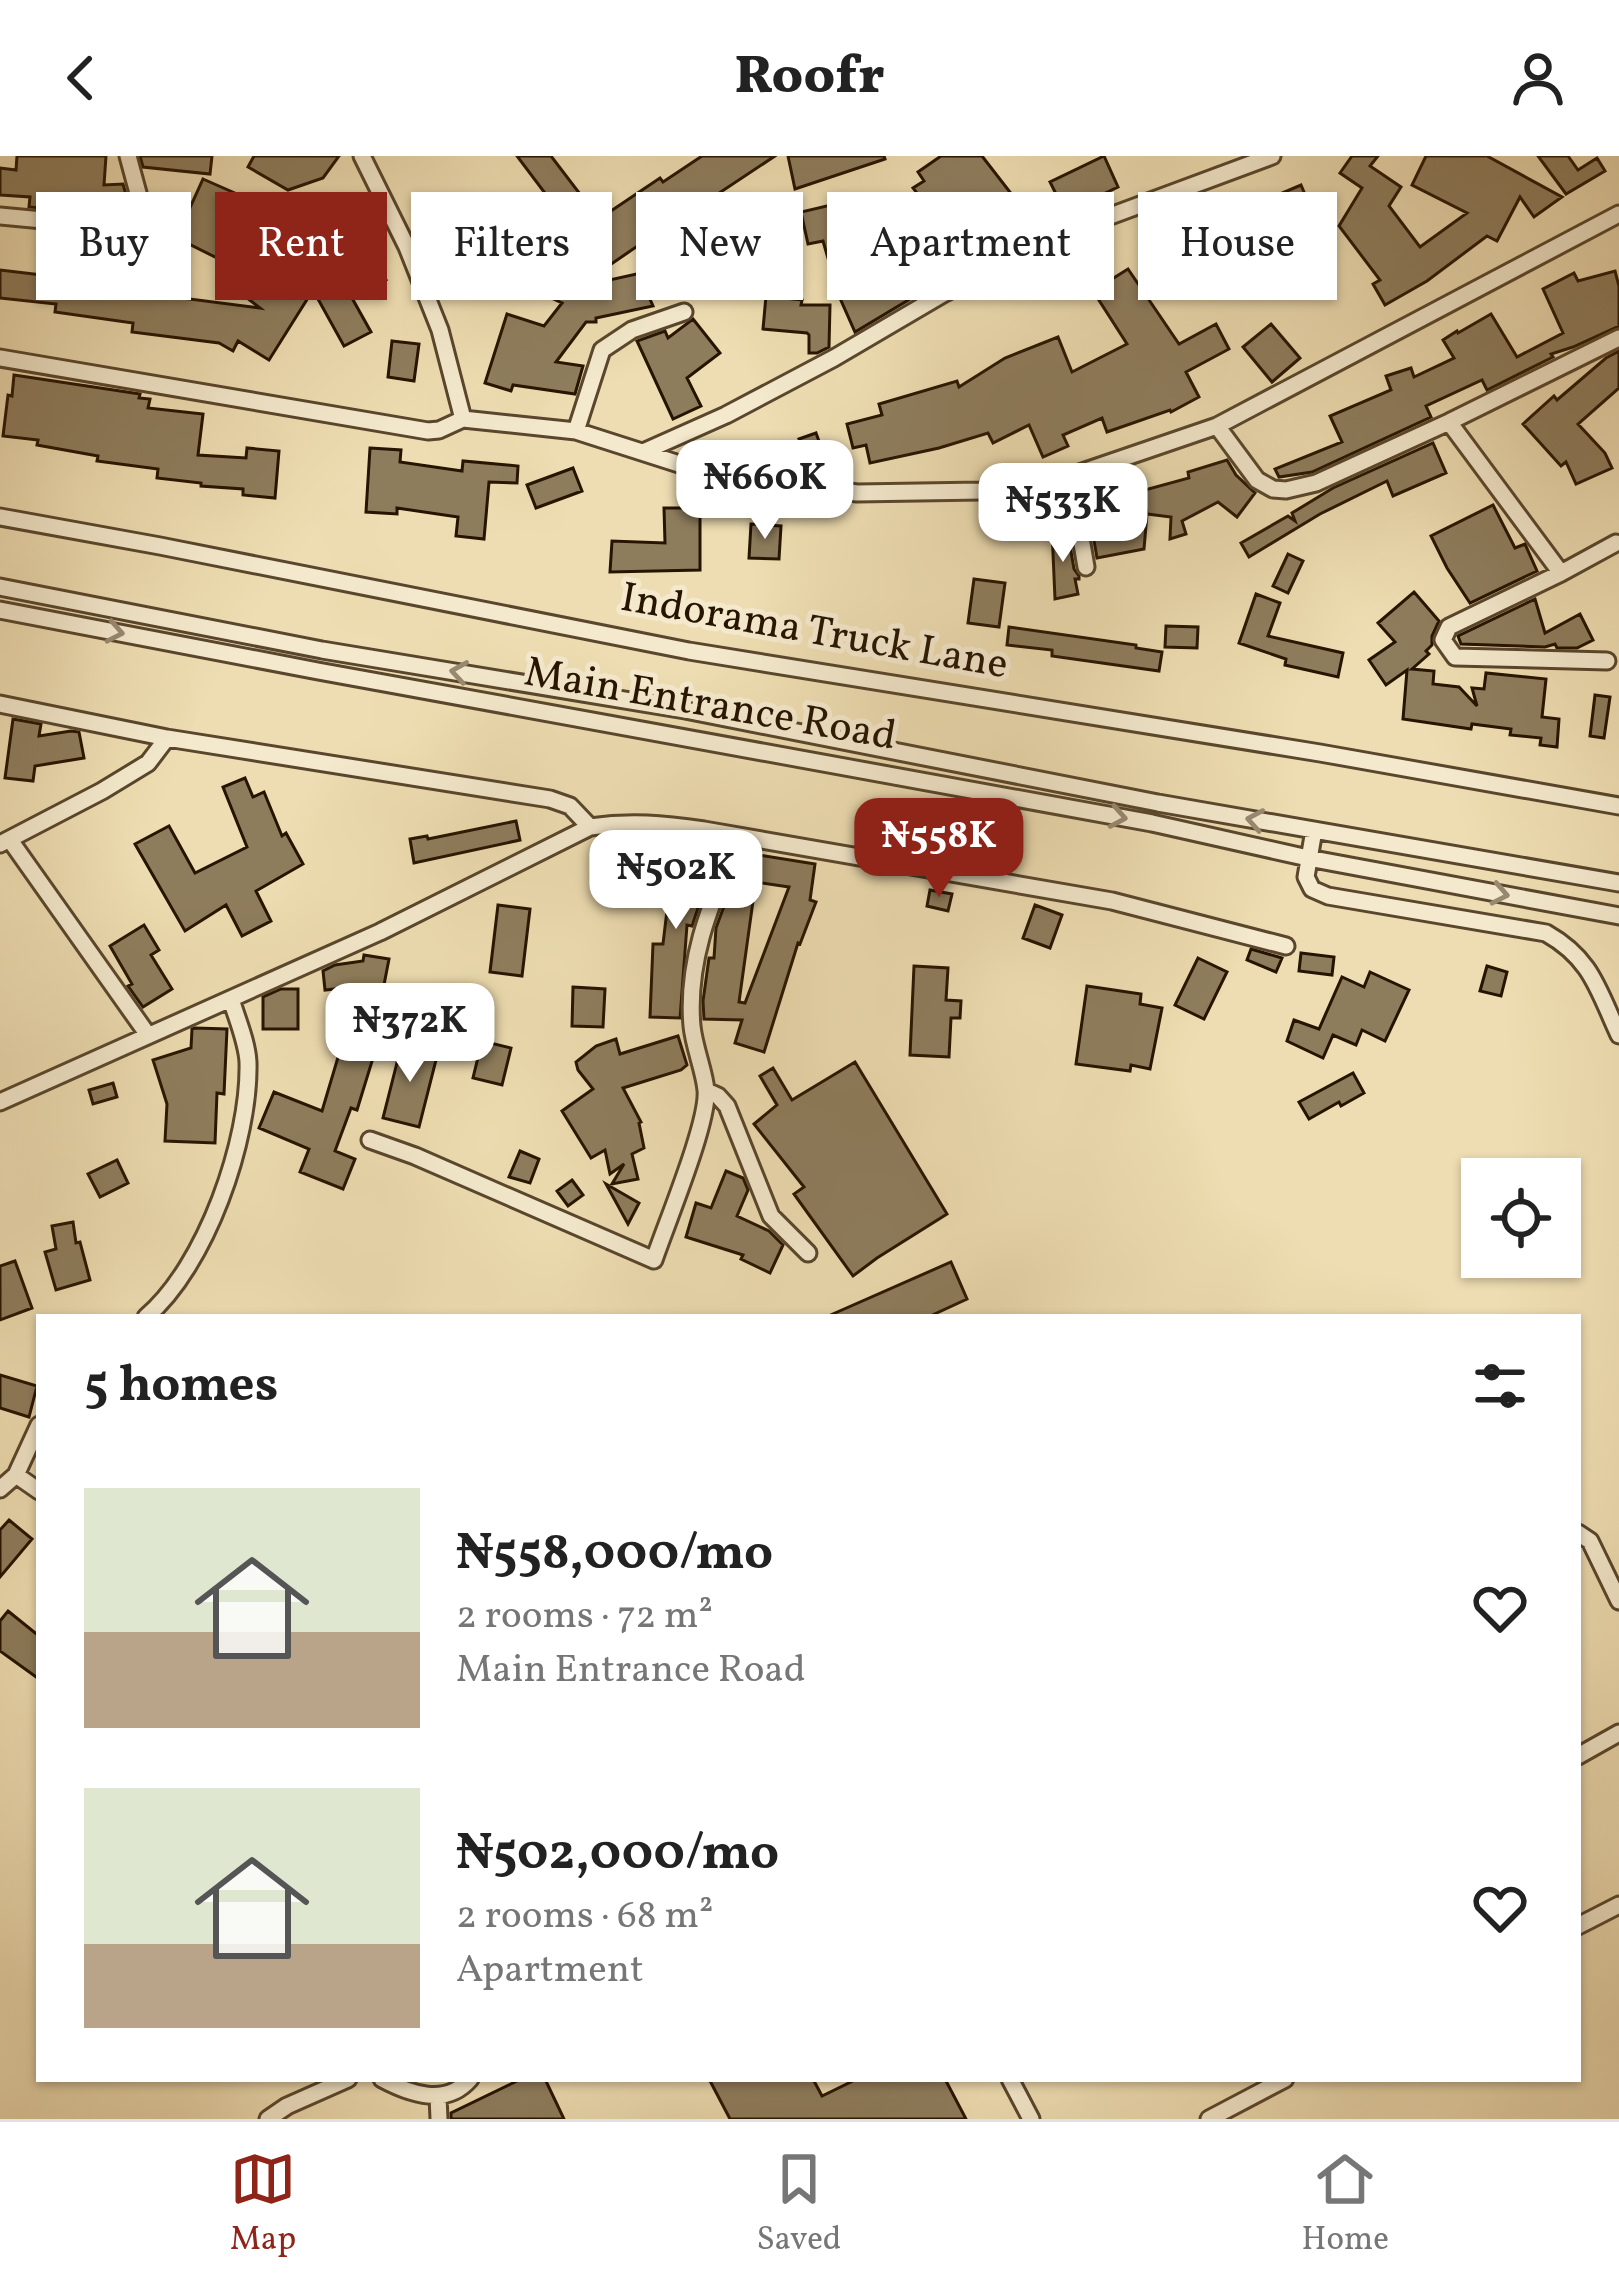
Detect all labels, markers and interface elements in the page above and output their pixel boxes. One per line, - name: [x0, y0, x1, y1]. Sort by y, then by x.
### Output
- text: Roofr: [734, 41, 885, 116]
- icon: back: [48, 45, 114, 111]
- icon: person: [1505, 45, 1571, 111]
- chip: Buy: [36, 192, 191, 300]
- chip: Rent: [215, 192, 387, 300]
- chip: Filters: [411, 192, 612, 300]
- chip: New: [636, 192, 803, 300]
- chip: Apartment: [827, 192, 1114, 300]
- chip: House: [1138, 192, 1337, 300]
- pin: ₦660K: [681, 440, 849, 542]
- text: ₦660K: [703, 452, 827, 506]
- pin: ₦533K: [979, 463, 1147, 565]
- text: ₦533K: [1006, 475, 1120, 529]
- street label: Indorama Truck Lane: [616, 570, 1012, 696]
- one-way arrow: [104, 618, 124, 644]
- street label: Main Entrance Road: [519, 644, 901, 768]
- one-way arrow: [449, 661, 469, 686]
- pin: ₦558K: [855, 798, 1023, 900]
- one-way arrow: [1108, 803, 1128, 829]
- one-way arrow: [1246, 809, 1266, 834]
- text: ₦558K: [881, 810, 997, 864]
- pin: ₦502K: [592, 830, 760, 932]
- text: ₦502K: [616, 842, 736, 896]
- one-way arrow: [1490, 880, 1510, 906]
- pin: ₦372K: [326, 983, 494, 1085]
- text: ₦372K: [353, 995, 468, 1049]
- map controls: [1461, 1158, 1581, 1278]
- button: locate: [1461, 1158, 1581, 1278]
- text: 5 homes: [84, 1351, 278, 1422]
- icon: filters: [1467, 1353, 1533, 1419]
- text: ₦558,000/mo: [456, 1519, 773, 1590]
- icon: home: [180, 1536, 324, 1680]
- icon: heart: [1467, 1575, 1533, 1641]
- text: 2 rooms · 72 m²: [456, 1590, 713, 1644]
- text: Main Entrance Road: [456, 1644, 806, 1698]
- text: ₦502,000/mo: [456, 1819, 779, 1890]
- icon: home: [180, 1836, 324, 1980]
- icon: heart: [1467, 1875, 1533, 1941]
- text: 2 rooms · 68 m²: [456, 1890, 713, 1944]
- text: Apartment: [456, 1944, 644, 1998]
- tab: Map: [230, 2146, 296, 2264]
- tab: Saved: [756, 2146, 841, 2264]
- tab: Home: [1302, 2146, 1389, 2264]

